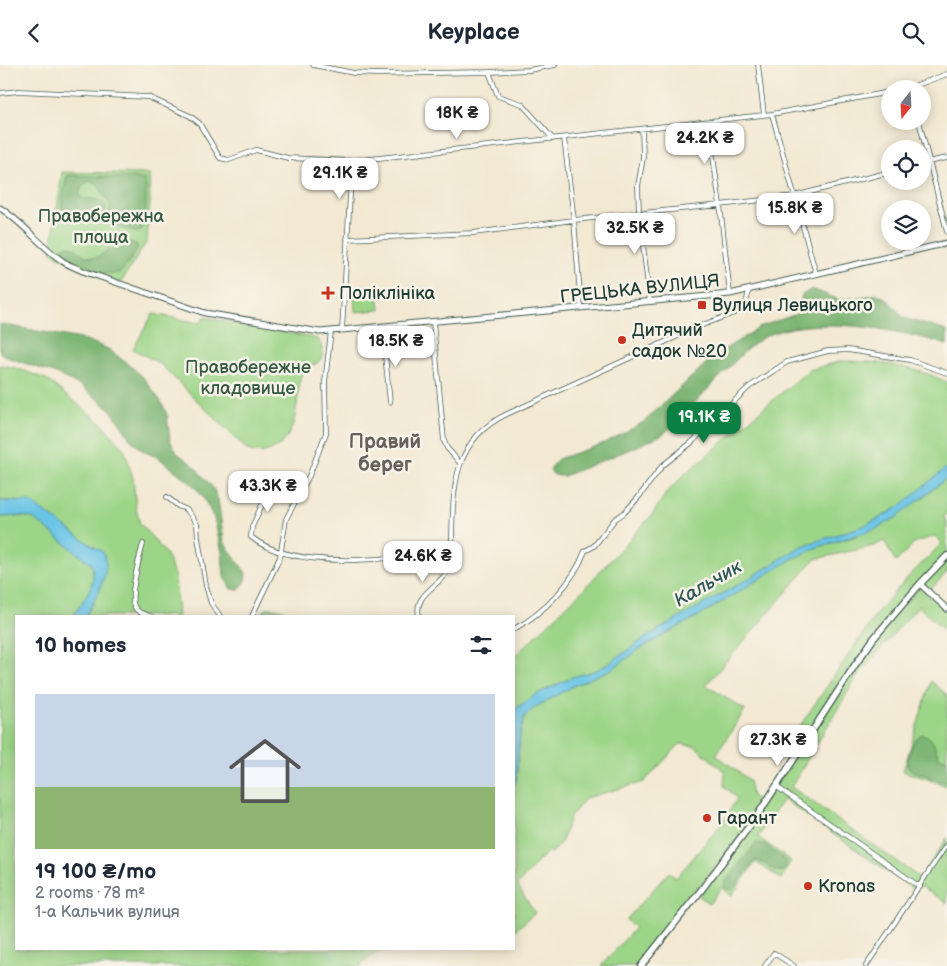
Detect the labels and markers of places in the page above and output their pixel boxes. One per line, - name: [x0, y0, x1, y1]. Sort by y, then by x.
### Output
- pin: 18K ₴: [422, 97, 492, 140]
- pin: 24.2K ₴: [659, 123, 751, 165]
- pin: 29.1K ₴: [294, 157, 386, 200]
- pin: 15.8K ₴: [749, 193, 841, 235]
- pin: 32.5K ₴: [589, 213, 681, 255]
- place label: Поліклініка: [339, 283, 435, 304]
- marker: Поліклініка: [321, 286, 335, 300]
- place label: Вулиця Левицького: [712, 295, 873, 316]
- marker: Вулиця Левицького: [696, 299, 708, 311]
- place label: Дитячий садок №20: [632, 320, 727, 362]
- pin: 18.5K ₴: [350, 325, 442, 368]
- marker: Дитячий садок №20: [616, 334, 628, 346]
- pin: 19.1K ₴: [658, 401, 750, 444]
- pin: 43.3K ₴: [222, 471, 314, 513]
- pin: 24.6K ₴: [377, 541, 469, 583]
- pin: 27.3K ₴: [732, 725, 824, 767]
- place label: Гарант: [717, 808, 778, 829]
- marker: Гарант: [701, 812, 713, 824]
- place label: Kronas: [818, 876, 875, 897]
- marker: Kronas: [802, 880, 814, 892]

